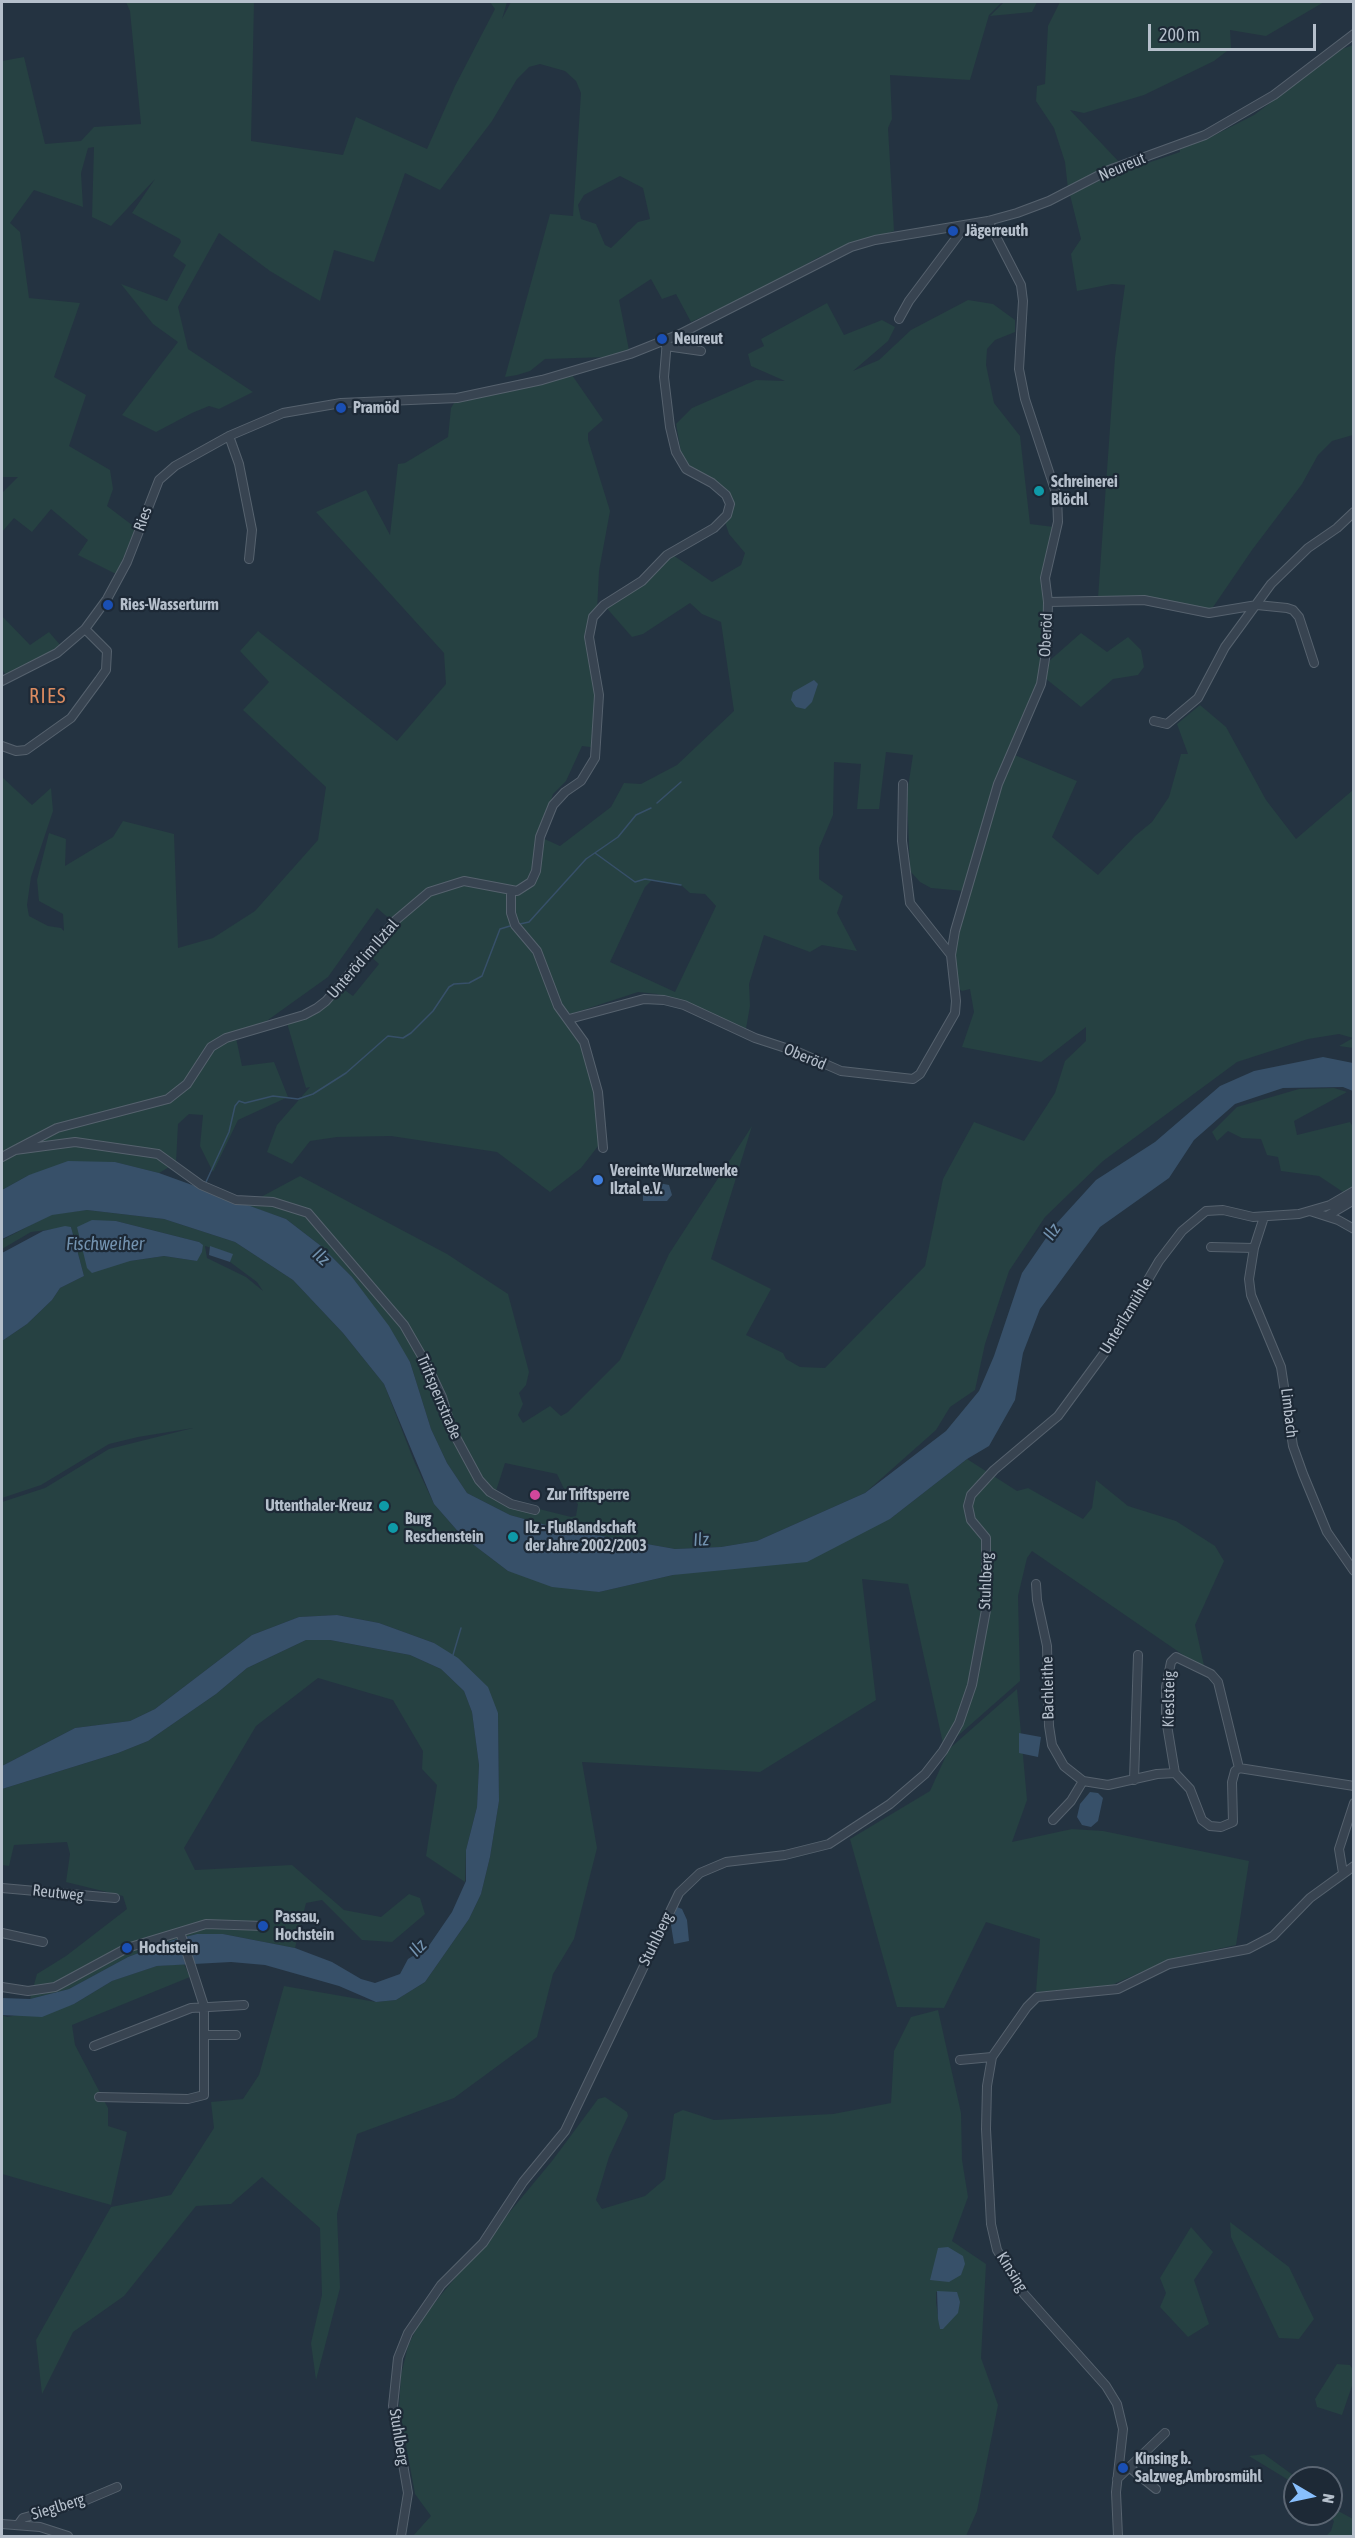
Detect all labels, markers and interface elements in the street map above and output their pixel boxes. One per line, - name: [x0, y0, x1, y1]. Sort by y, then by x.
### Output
- scale bar: [1151, 12, 1319, 50]
- text: 200 m: [1159, 24, 1200, 45]
- street label: Neureut: [1096, 149, 1148, 185]
- place label: Jägerreuth: [965, 221, 1028, 241]
- marker: Jägerreuth: [946, 224, 960, 238]
- place label: Neureut: [674, 329, 723, 349]
- marker: Neureut: [655, 332, 669, 346]
- place label: Pramöd: [353, 398, 399, 418]
- marker: Pramöd: [334, 401, 348, 415]
- place label: Schreinerei Blöchl: [1051, 472, 1118, 510]
- marker: Schreinerei Blöchl: [1032, 484, 1046, 498]
- street label: Ries: [130, 504, 156, 534]
- place label: Ries-Wasserturm: [120, 595, 219, 615]
- marker: Ries-Wasserturm: [101, 598, 115, 612]
- street label: Oberöd: [1035, 613, 1057, 657]
- district label: RIES: [29, 685, 67, 709]
- street label: Unteröd im Ilztal: [323, 915, 403, 1003]
- street label: Oberöd: [781, 1040, 829, 1074]
- place label: Vereinte Wurzelwerke Ilztal e.V.: [610, 1161, 738, 1199]
- marker: Vereinte Wurzelwerke Ilztal e.V.: [591, 1173, 605, 1187]
- water label: Ilz: [1039, 1219, 1065, 1245]
- water label: Fischweiher: [66, 1233, 144, 1255]
- water label: Ilz: [308, 1244, 334, 1270]
- street label: Unterilzmühle: [1096, 1274, 1156, 1358]
- street label: Triftsperrstraße: [413, 1352, 465, 1442]
- street label: Limbach: [1276, 1387, 1302, 1439]
- place label: Zur Triftsperre: [547, 1485, 630, 1505]
- marker: Zur Triftsperre: [528, 1488, 542, 1502]
- place label: Uttenthaler-Kreuz: [265, 1496, 372, 1516]
- marker: Uttenthaler-Kreuz: [377, 1499, 391, 1513]
- place label: Burg Reschenstein: [405, 1509, 483, 1547]
- place label: Ilz - Flußlandschaft der Jahre 2002/2003: [525, 1518, 647, 1556]
- marker: Burg Reschenstein: [386, 1521, 400, 1535]
- water label: Ilz: [693, 1529, 709, 1551]
- marker: Ilz - Flußlandschaft der Jahre 2002/2003: [506, 1530, 520, 1544]
- street label: Stuhlberg: [975, 1552, 997, 1610]
- street label: Bachleithe: [1038, 1656, 1058, 1720]
- street label: Kieslsteig: [1159, 1671, 1179, 1727]
- street label: Reutweg: [32, 1881, 84, 1905]
- place label: Passau, Hochstein: [275, 1907, 334, 1945]
- street label: Stuhlberg: [635, 1909, 677, 1969]
- marker: Passau, Hochstein: [256, 1919, 270, 1933]
- water label: Ilz: [405, 1935, 431, 1961]
- place label: Hochstein: [139, 1938, 198, 1958]
- marker: Hochstein: [120, 1941, 134, 1955]
- street label: Kinsing: [992, 2249, 1032, 2295]
- street label: Stuhlberg: [385, 2407, 413, 2467]
- place label: Kinsing b. Salzweg,Ambrosmühl: [1135, 2449, 1262, 2487]
- marker: Kinsing b. Salzweg,Ambrosmühl: [1116, 2461, 1130, 2475]
- north arrow: [1283, 2466, 1343, 2526]
- street label: Sieglberg: [29, 2490, 87, 2524]
- text: N: [1319, 2492, 1338, 2505]

